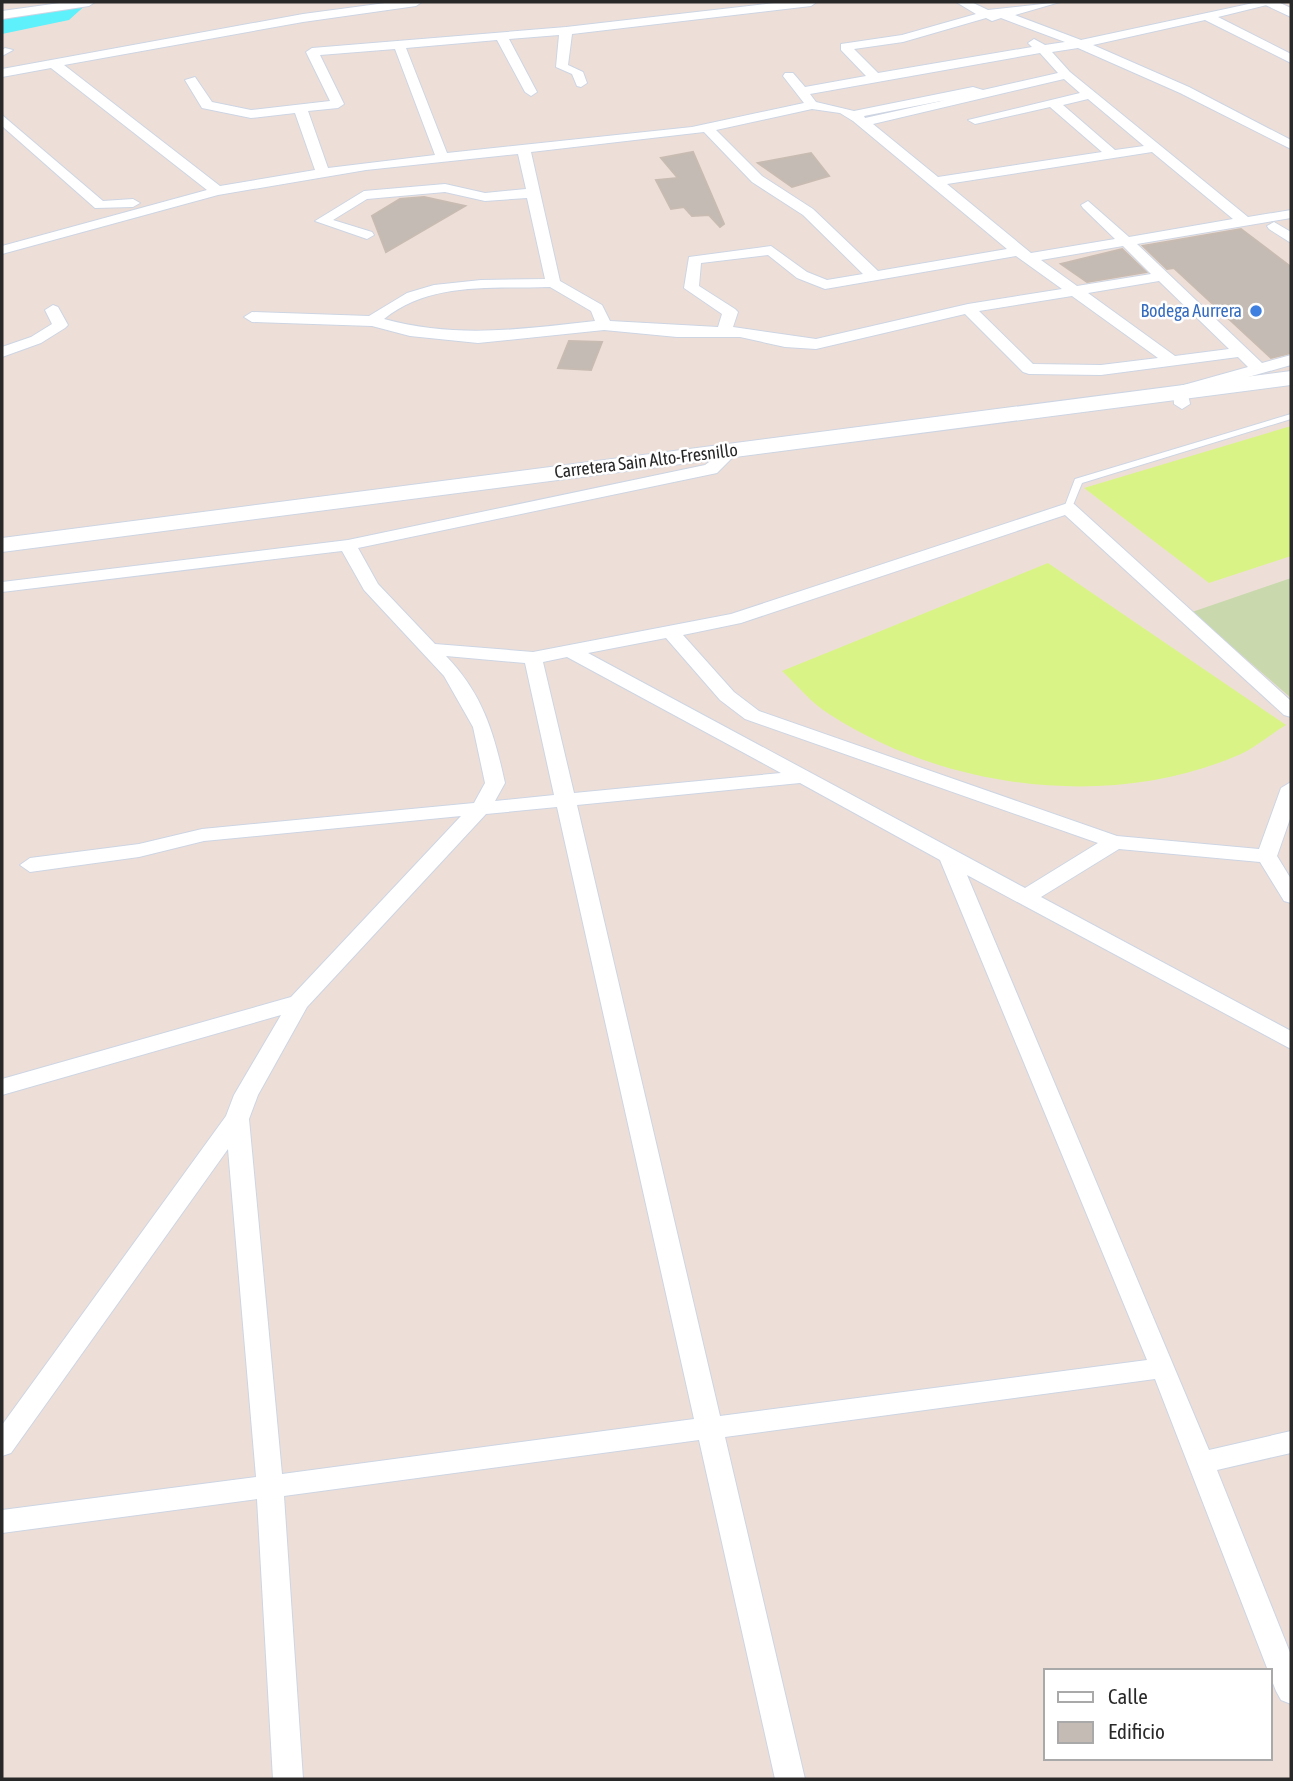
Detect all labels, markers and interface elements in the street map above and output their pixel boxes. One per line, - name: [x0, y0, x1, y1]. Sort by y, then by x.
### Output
- place label: Bodega Aurrera: [1140, 300, 1242, 321]
- marker: Bodega Aurrera: [1248, 303, 1264, 319]
- street label: Carretera Sain Alto-Fresnillo: [553, 439, 739, 482]
- legend: [1044, 1669, 1272, 1760]
- text: Calle: [1108, 1684, 1148, 1708]
- text: Edificio: [1108, 1719, 1165, 1743]

